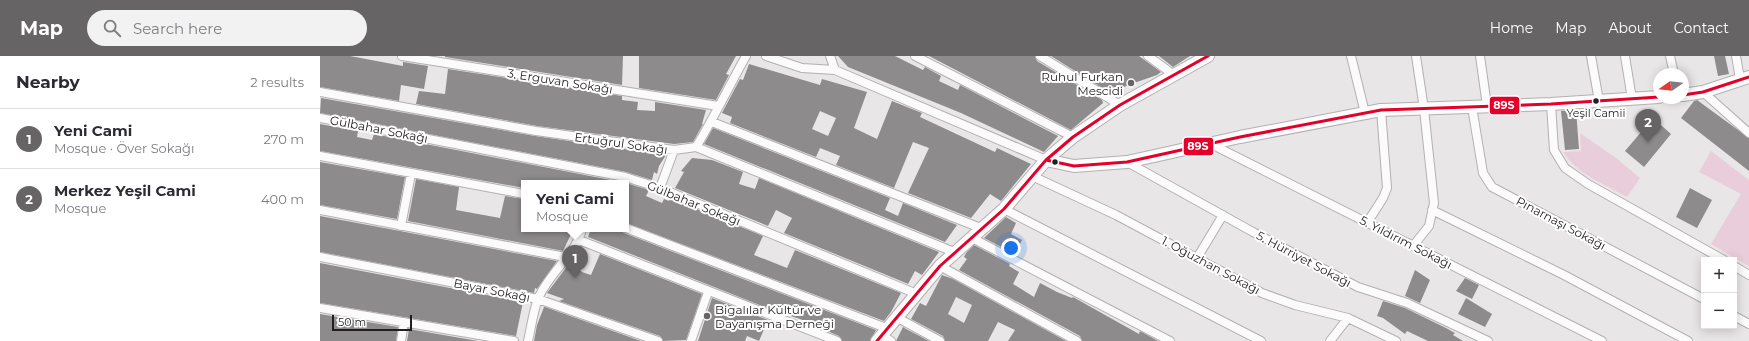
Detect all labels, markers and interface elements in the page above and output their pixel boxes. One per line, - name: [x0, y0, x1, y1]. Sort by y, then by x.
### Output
- search box: [87, 10, 367, 46]
- text: Map: [20, 17, 63, 40]
- icon: search: [101, 17, 123, 39]
- text: Search here: [133, 19, 222, 38]
- text: Home: [1490, 19, 1533, 37]
- text: Map: [1555, 19, 1586, 37]
- text: About: [1608, 19, 1652, 37]
- text: Contact: [1674, 19, 1729, 37]
- street label: 3. Erguvan Sokağı: [506, 65, 614, 97]
- north arrow: [1653, 68, 1689, 104]
- place label: Ruhul Furkan Mescidi: [1041, 69, 1123, 98]
- text: Nearby: [16, 72, 80, 92]
- text: 2 results: [250, 74, 304, 90]
- marker: Ruhul Furkan Mescidi: [1126, 78, 1136, 88]
- line badge: 89S: [1489, 96, 1520, 115]
- marker: Yeşil Camii: [1591, 96, 1601, 106]
- text: 89S: [1493, 98, 1515, 112]
- place label: Yeşil Camii: [1567, 106, 1626, 120]
- pin: 2: [1635, 109, 1661, 142]
- street label: Gülbahar Sokağı: [329, 112, 429, 146]
- text: Yeni Cami: [54, 121, 132, 140]
- street label: Ertuğrul Sokağı: [573, 129, 669, 157]
- text: 1: [26, 131, 32, 147]
- text: 270 m: [263, 131, 304, 147]
- line badge: 89S: [1183, 137, 1214, 156]
- text: 89S: [1187, 139, 1209, 153]
- text: Mosque · Över Sokağı: [54, 140, 195, 156]
- unlabelled marker: [1050, 157, 1060, 167]
- street label: Gülbahar Sokağı: [645, 177, 743, 229]
- popup: [521, 180, 629, 232]
- text: Merkez Yeşil Cami: [54, 181, 196, 200]
- text: Yeni Cami: [536, 189, 614, 208]
- text: 2: [25, 191, 33, 207]
- text: 400 m: [261, 191, 304, 207]
- street label: Pınarnaşı Sokağı: [1514, 193, 1608, 253]
- text: Mosque: [54, 200, 106, 216]
- text: Mosque: [536, 208, 588, 224]
- street label: 5. Yıldırım Sokağı: [1357, 212, 1455, 272]
- street label: 5. Hürriyet Sokağı: [1254, 228, 1354, 290]
- street label: 1. Oğuzhan Sokağı: [1159, 233, 1263, 297]
- your location: [1001, 238, 1021, 258]
- pin: 1: [562, 245, 588, 278]
- map controls: [1701, 257, 1737, 329]
- button: +: [1701, 257, 1737, 293]
- street label: Bayar Sokağı: [452, 275, 532, 305]
- button: −: [1701, 293, 1737, 329]
- place label: Bigalılar Kültür ve Dayanışma Derneği: [715, 302, 834, 331]
- marker: Bigalılar Kültür ve Dayanışma Derneği: [702, 311, 712, 321]
- scale bar: [332, 313, 412, 332]
- text: 50 m: [338, 315, 366, 329]

